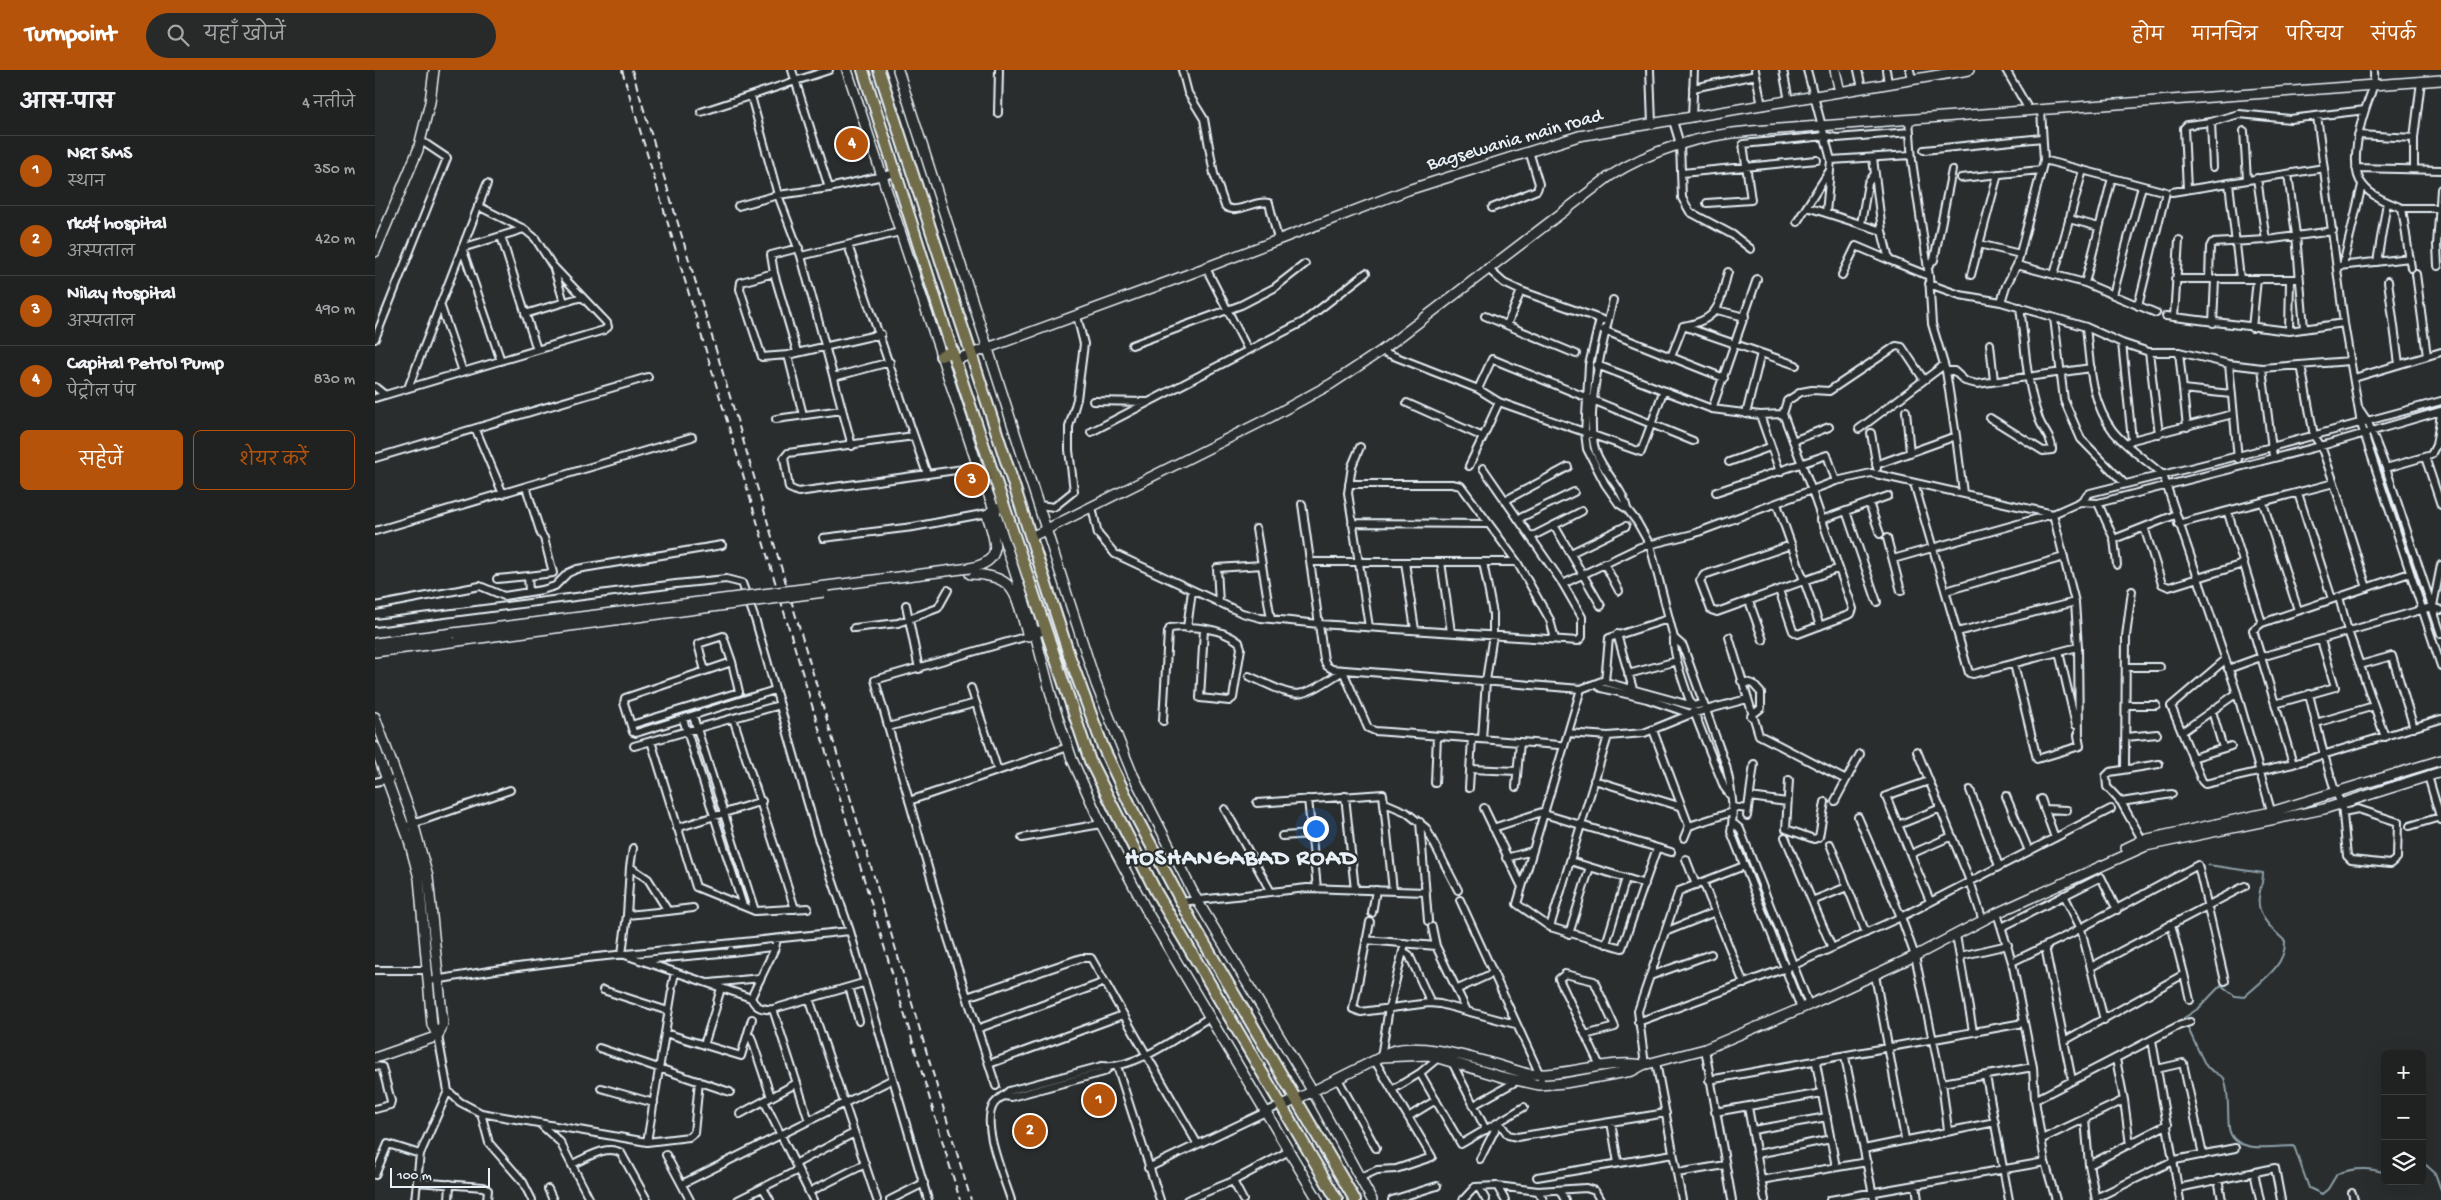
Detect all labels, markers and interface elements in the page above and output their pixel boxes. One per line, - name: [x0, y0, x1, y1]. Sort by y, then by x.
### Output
- search box: [146, 13, 496, 58]
- text: Turnpoint: [25, 21, 116, 50]
- icon: search: [164, 21, 192, 49]
- text: यहाँ खोजें: [204, 25, 285, 48]
- text: होम: [2132, 26, 2164, 47]
- text: मानचित्र: [2192, 26, 2258, 47]
- text: परिचय: [2286, 26, 2343, 47]
- text: संपर्क: [2371, 26, 2416, 47]
- text: आस-पास: [20, 92, 114, 117]
- text: 4 नतीजे: [302, 95, 355, 114]
- street label: Bagsewania main road: [1424, 104, 1607, 177]
- pin: 4: [836, 125, 868, 163]
- text: NRT SMS: [67, 143, 132, 166]
- text: 1: [33, 161, 39, 180]
- text: 350 m: [314, 161, 355, 180]
- text: स्थान: [67, 174, 105, 193]
- text: rkdf hospital: [67, 213, 167, 236]
- text: 2: [32, 231, 40, 250]
- text: 420 m: [315, 231, 355, 250]
- text: अस्पताल: [67, 244, 135, 263]
- text: Nilay Hospital: [67, 283, 176, 306]
- text: 3: [32, 301, 40, 320]
- text: 490 m: [315, 301, 355, 320]
- text: अस्पताल: [67, 314, 135, 333]
- text: Capital Petrol Pump: [67, 353, 224, 376]
- text: 4: [32, 371, 40, 390]
- text: 830 m: [314, 371, 355, 390]
- text: पेट्रोल पंप: [67, 384, 136, 403]
- button: सहेजें: [20, 430, 183, 490]
- button: शेयर करें: [193, 430, 355, 490]
- pin: 3: [956, 461, 988, 499]
- your location: [1303, 816, 1329, 842]
- district label: HOSHANGABAD ROAD: [1125, 845, 1358, 874]
- map controls: [2381, 1050, 2426, 1185]
- button: +: [2381, 1050, 2426, 1095]
- pin: 1: [1083, 1081, 1115, 1119]
- button: −: [2381, 1095, 2426, 1140]
- pin: 2: [1014, 1112, 1046, 1150]
- button: layers: [2381, 1140, 2426, 1185]
- scale bar: [390, 1165, 490, 1188]
- text: 100 m: [397, 1168, 432, 1185]

